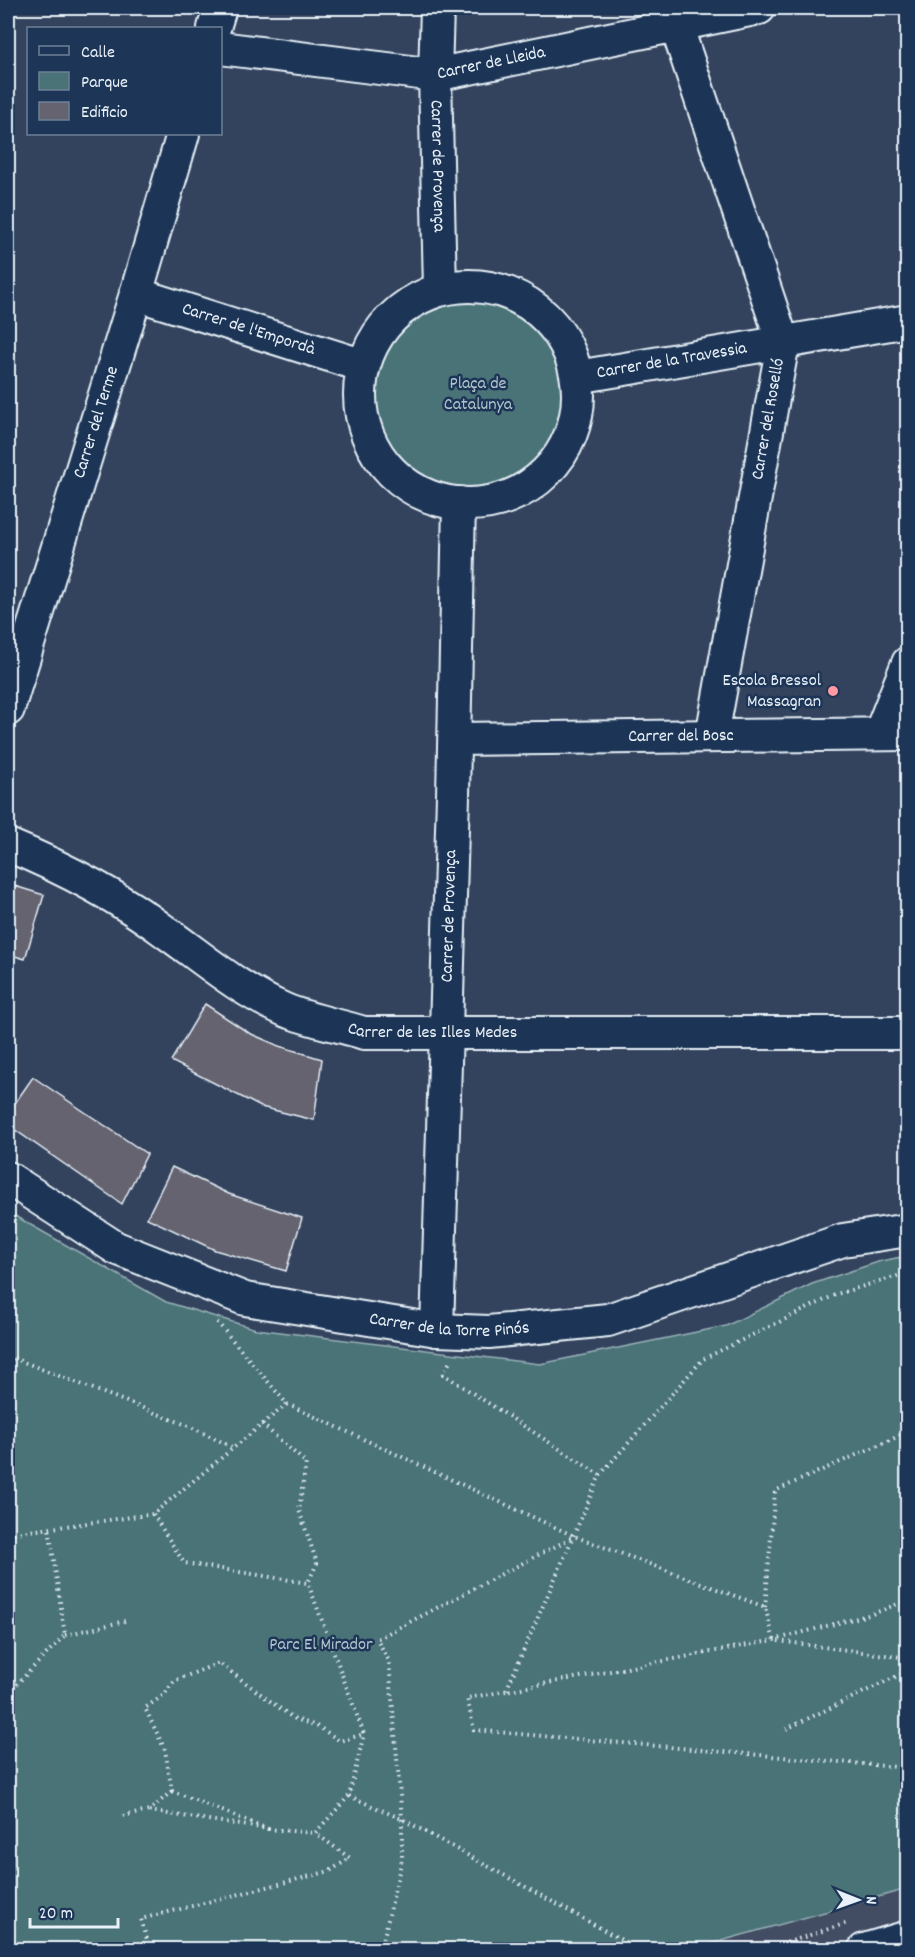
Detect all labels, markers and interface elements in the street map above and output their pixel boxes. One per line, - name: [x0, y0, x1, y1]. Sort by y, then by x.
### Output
- legend: [27, 27, 222, 135]
- street label: Carrer de Lleida: [435, 40, 548, 87]
- text: Calle: [81, 41, 115, 66]
- text: Parque: [81, 71, 128, 96]
- street label: Carrer de Provença: [423, 100, 451, 233]
- text: Edificio: [81, 101, 128, 126]
- street label: Carrer de l'Empordà: [179, 297, 319, 362]
- street label: Carrer de la Travessia: [595, 336, 749, 386]
- street label: Carrer del Roselló: [746, 356, 792, 482]
- street label: Carrer del Terme: [67, 363, 126, 482]
- park label: Plaça de Catalunya: [444, 372, 513, 418]
- place label: Escola Bressol Massagran: [723, 669, 822, 715]
- marker: Escola Bressol Massagran: [826, 684, 840, 698]
- street label: Carrer del Bosc: [628, 723, 734, 750]
- street label: Carrer de Provença: [435, 849, 464, 983]
- street label: Carrer de les Illes Medes: [345, 1016, 517, 1046]
- street label: Carrer de la Torre Pinós: [367, 1307, 531, 1345]
- park label: Parc El Mirador: [269, 1633, 373, 1658]
- north arrow: [828, 1870, 888, 1930]
- scale bar: [30, 1891, 118, 1929]
- text: N: [859, 1896, 882, 1904]
- text: 20 m: [39, 1902, 73, 1927]

